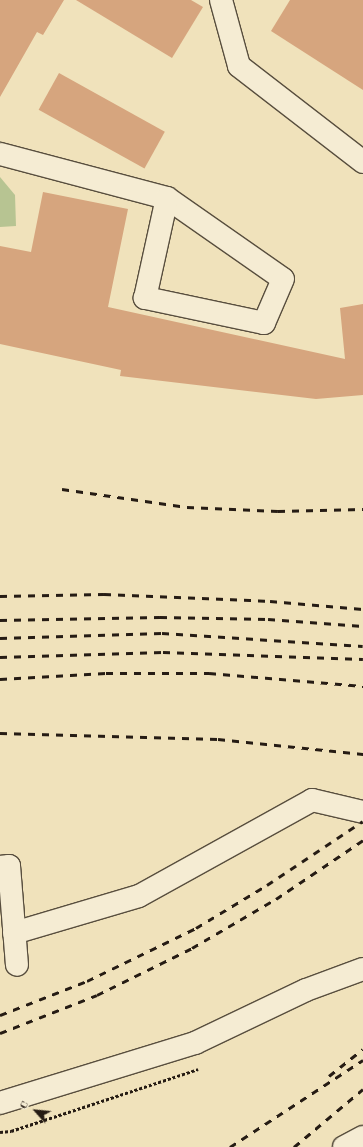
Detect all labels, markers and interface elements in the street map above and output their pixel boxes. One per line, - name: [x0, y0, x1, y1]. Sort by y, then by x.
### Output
- north arrow: [16, 1091, 56, 1131]
- text: С: [18, 1100, 31, 1111]

